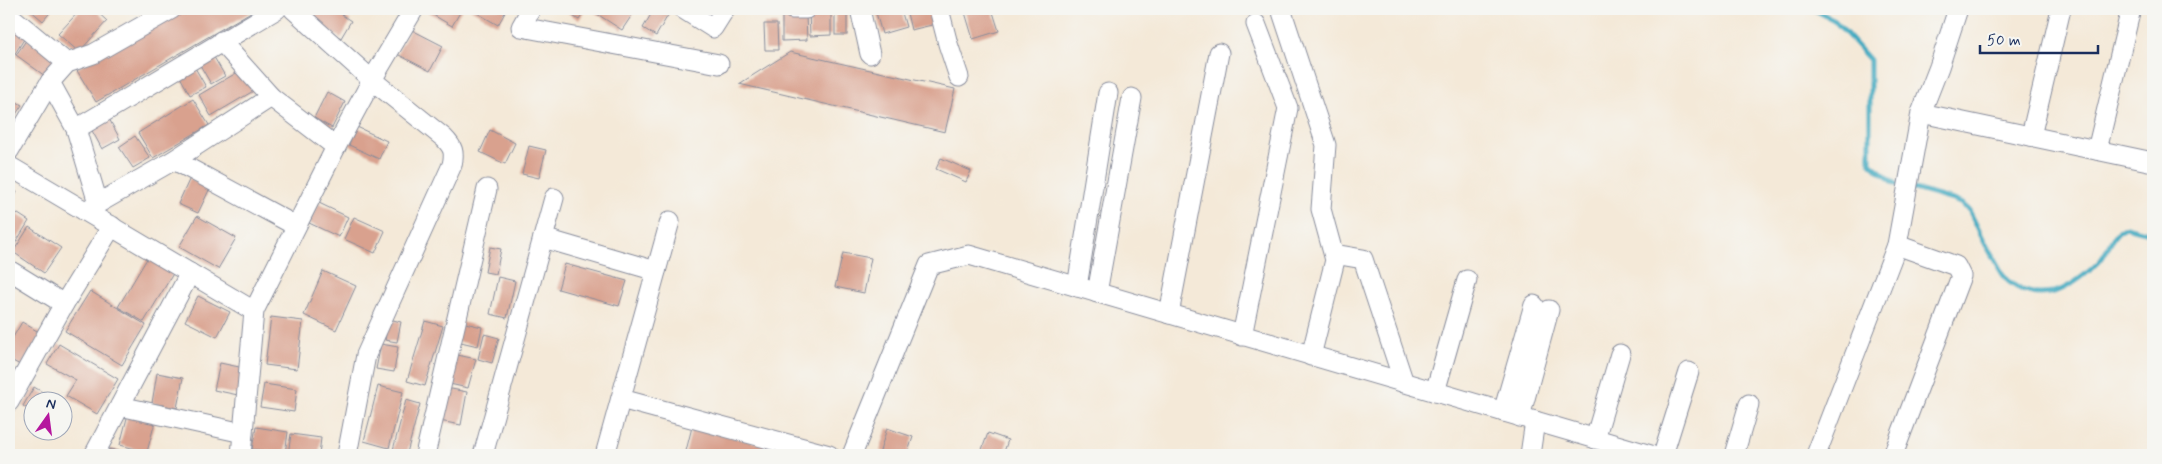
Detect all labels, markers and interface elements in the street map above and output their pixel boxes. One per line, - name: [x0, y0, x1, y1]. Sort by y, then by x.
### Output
- scale bar: [1980, 22, 2097, 54]
- text: 50 m: [1987, 31, 2021, 51]
- north arrow: [22, 392, 72, 442]
- text: N: [44, 394, 58, 414]

